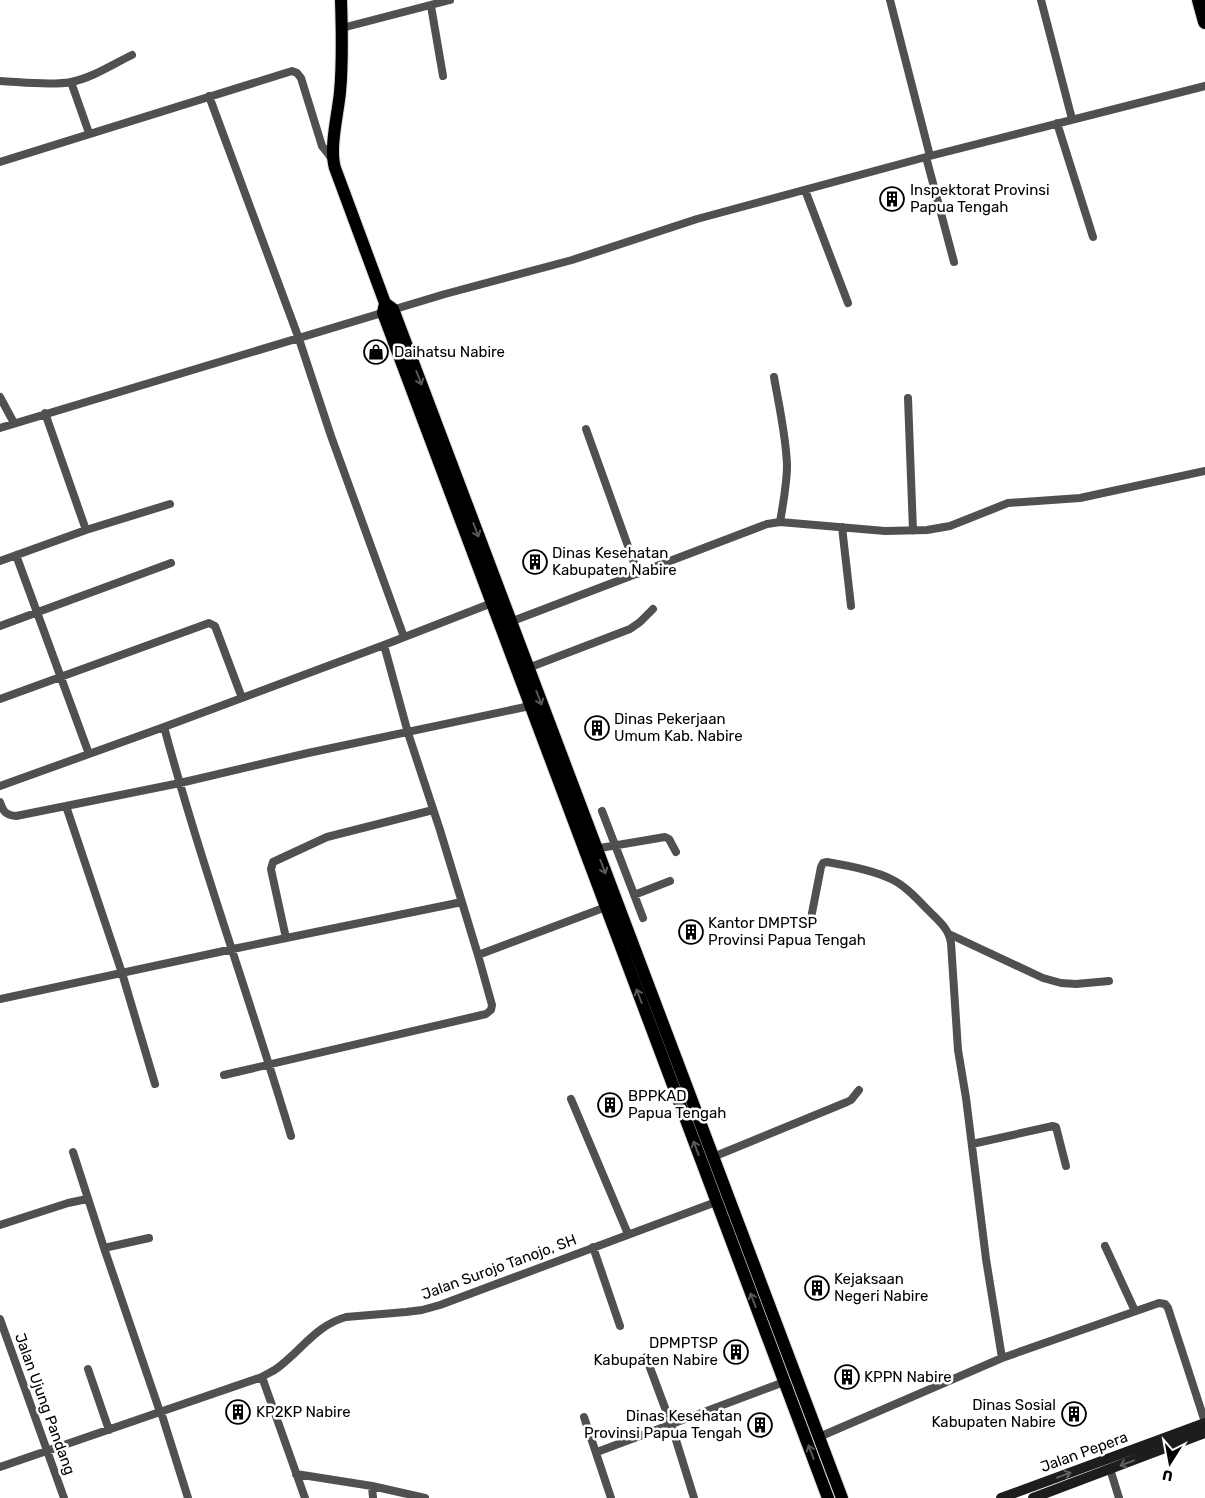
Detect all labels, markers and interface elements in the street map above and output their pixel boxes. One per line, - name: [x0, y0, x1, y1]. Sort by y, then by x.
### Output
- place label: Inspektorat Provinsi Papua Tengah: [910, 181, 1050, 216]
- building icon: Inspektorat Provinsi Papua Tengah: [879, 186, 905, 212]
- shop icon: Daihatsu Nabire: [363, 339, 389, 365]
- place label: Daihatsu Nabire: [394, 343, 505, 361]
- one-way arrow: [415, 369, 424, 385]
- one-way arrow: [472, 522, 481, 537]
- place label: Dinas Kesehatan Kabupaten Nabire: [552, 544, 677, 579]
- building icon: Dinas Kesehatan Kabupaten Nabire: [522, 549, 548, 575]
- one-way arrow: [535, 690, 544, 705]
- place label: Dinas Pekerjaan Umum Kab. Nabire: [614, 710, 743, 745]
- building icon: Dinas Pekerjaan Umum Kab. Nabire: [584, 715, 610, 741]
- one-way arrow: [599, 858, 608, 874]
- place label: Kantor DMPTSP Provinsi Papua Tengah: [708, 914, 866, 949]
- building icon: Kantor DMPTSP Provinsi Papua Tengah: [678, 919, 704, 945]
- one-way arrow: [634, 989, 643, 1004]
- place label: BPPKAD Papua Tengah: [628, 1087, 726, 1122]
- building icon: BPPKAD Papua Tengah: [597, 1092, 623, 1118]
- one-way arrow: [691, 1141, 700, 1157]
- street label: Jalan Surojo Tanojo, SH: [419, 1231, 579, 1303]
- place label: Kejaksaan Negeri Nabire: [834, 1270, 928, 1305]
- building icon: Kejaksaan Negeri Nabire: [804, 1275, 830, 1301]
- one-way arrow: [748, 1293, 757, 1309]
- street label: Jalan Ujung Pandang: [11, 1331, 79, 1477]
- place label: DPMPTSP Kabupaten Nabire: [593, 1334, 718, 1369]
- building icon: DPMPTSP Kabupaten Nabire: [723, 1339, 749, 1365]
- building icon: KPPN Nabire: [834, 1364, 860, 1390]
- place label: KPPN Nabire: [864, 1368, 952, 1386]
- place label: Dinas Sosial Kabupaten Nabire: [931, 1396, 1056, 1431]
- building icon: KP2KP Nabire: [225, 1399, 251, 1425]
- building icon: Dinas Sosial Kabupaten Nabire: [1061, 1401, 1087, 1427]
- place label: KP2KP Nabire: [256, 1403, 351, 1421]
- place label: Dinas Kesehatan Provinsi Papua Tengah: [584, 1407, 742, 1442]
- building icon: Dinas Kesehatan Provinsi Papua Tengah: [747, 1412, 773, 1438]
- street label: Jalan Pepera: [1038, 1428, 1130, 1476]
- north arrow: [1145, 1438, 1195, 1488]
- one-way arrow: [806, 1445, 815, 1461]
- one-way arrow: [1120, 1459, 1135, 1468]
- text: U: [1161, 1466, 1174, 1485]
- one-way arrow: [1055, 1470, 1071, 1479]

